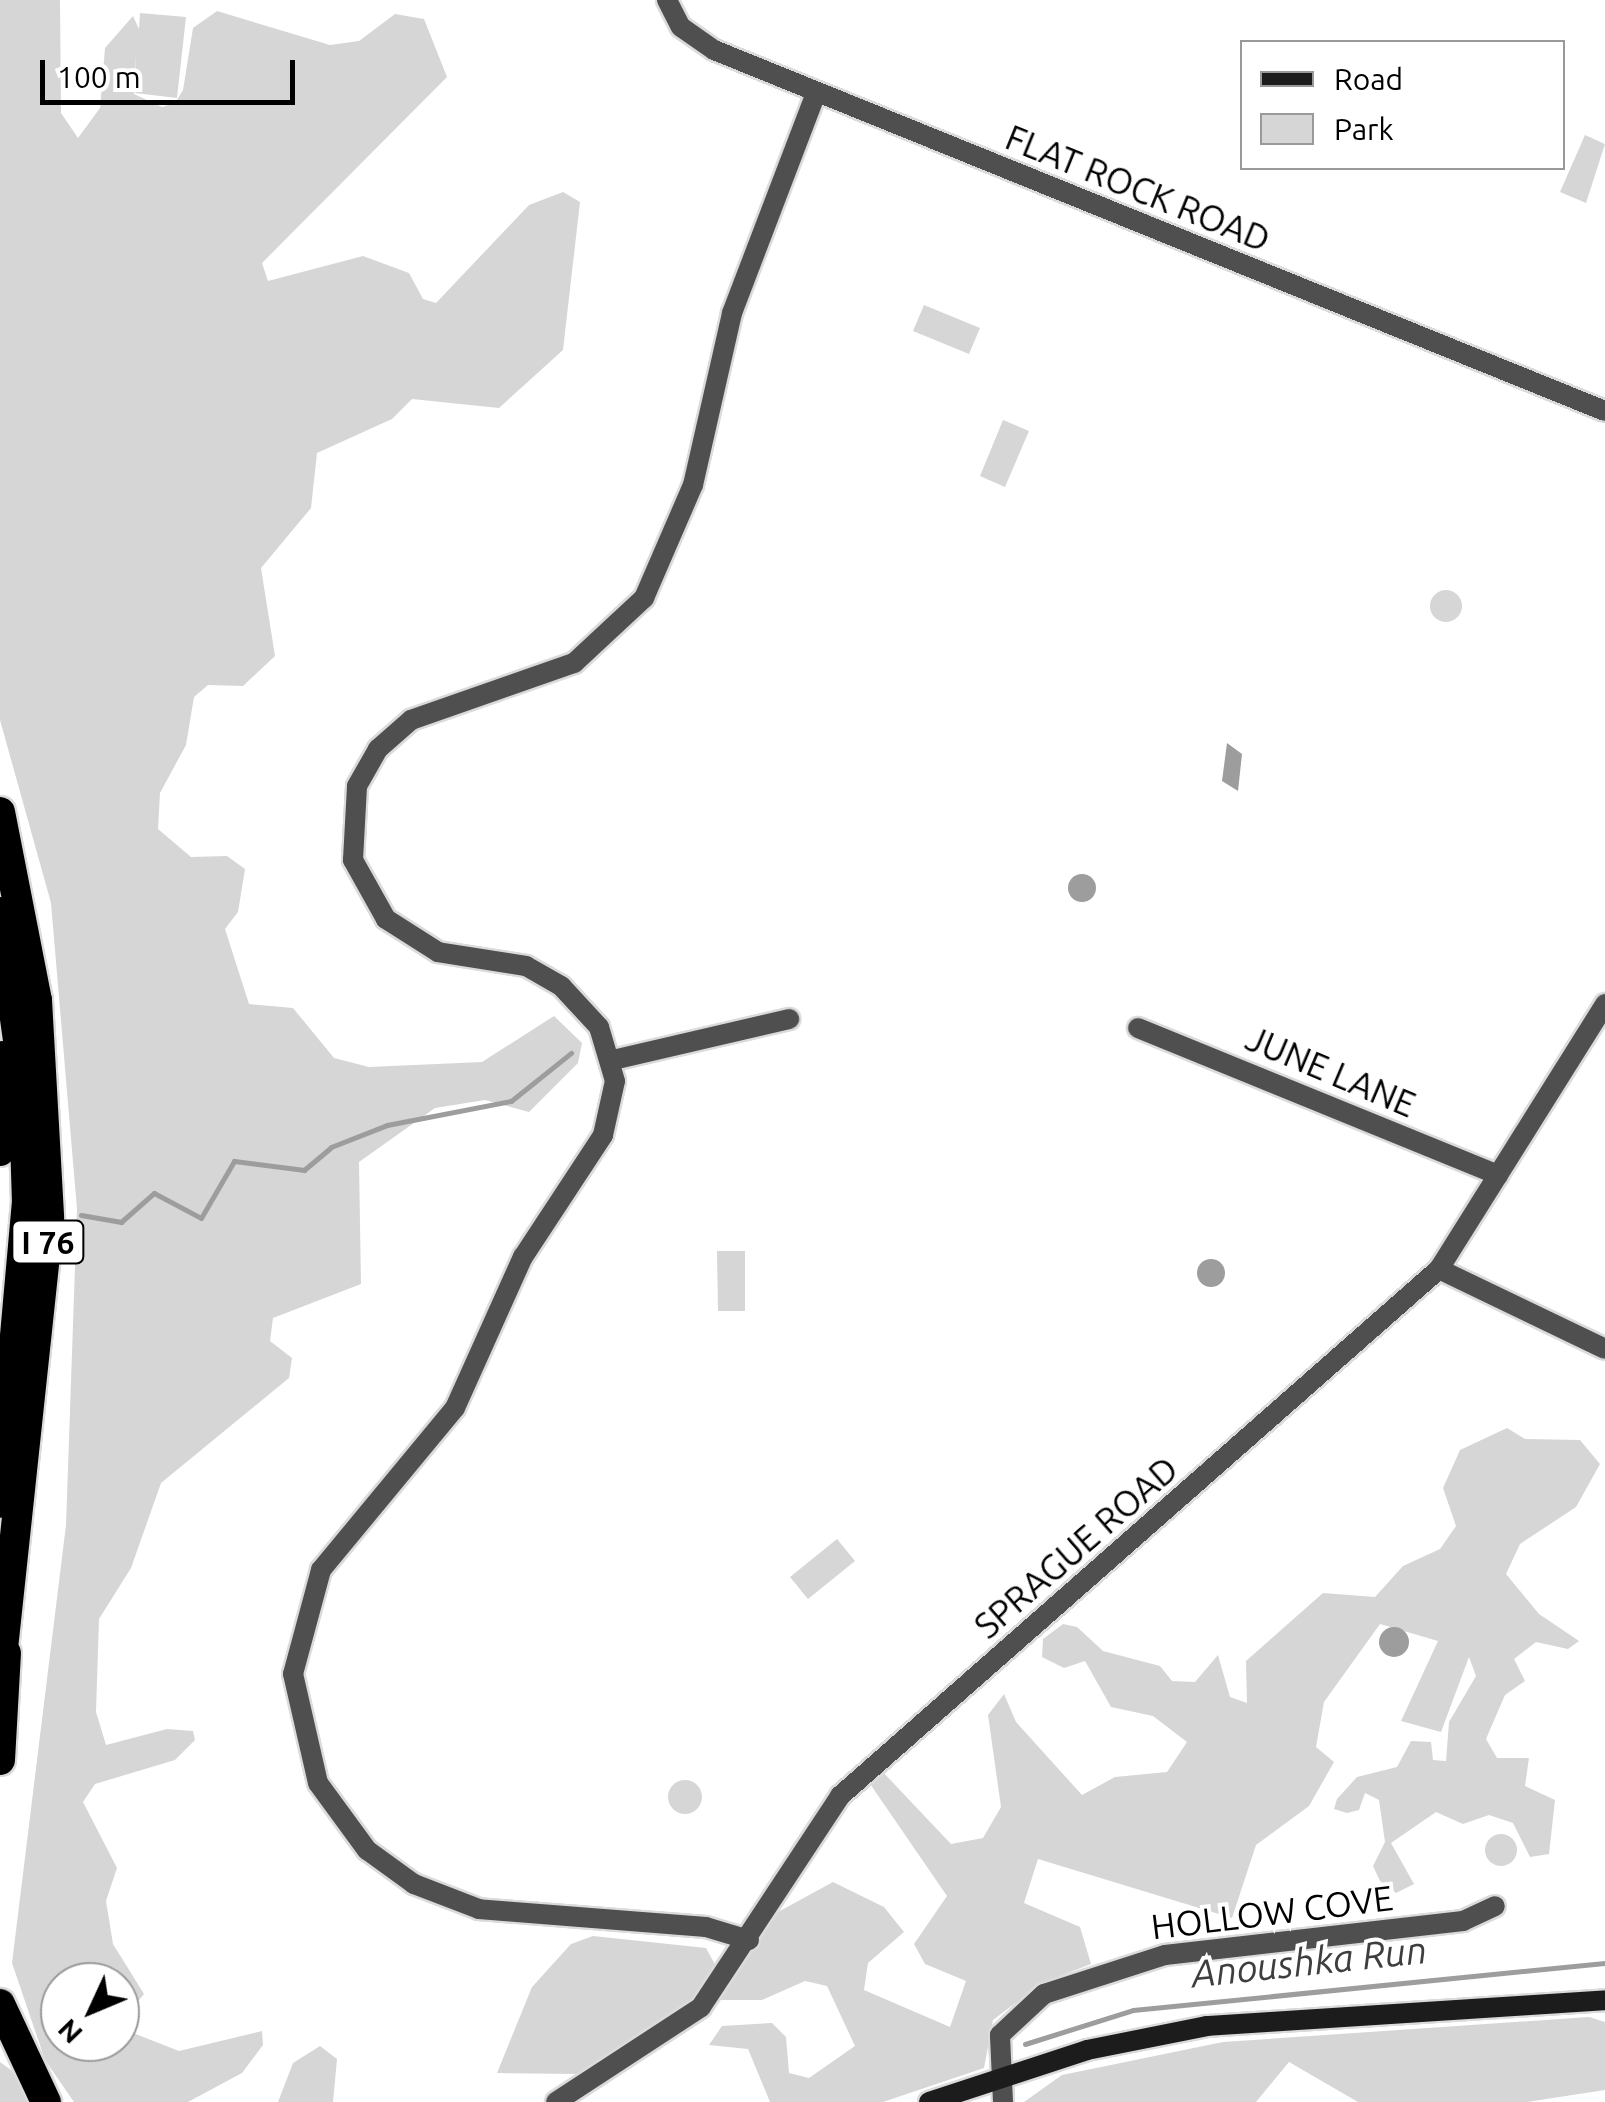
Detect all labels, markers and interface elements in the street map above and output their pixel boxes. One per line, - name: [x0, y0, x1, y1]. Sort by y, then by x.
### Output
- scale bar: [45, 40, 300, 102]
- legend: [1240, 40, 1565, 170]
- text: 100 m: [57, 60, 141, 94]
- text: Road: [1334, 62, 1403, 96]
- text: Park: [1334, 112, 1394, 146]
- street label: FLAT ROCK ROAD: [1000, 116, 1276, 260]
- street label: JUNE LANE: [1240, 1017, 1422, 1125]
- road number: I 76: [10, 1215, 86, 1269]
- street label: SPRAGUE ROAD: [966, 1447, 1186, 1647]
- street label: HOLLOW COVE: [1149, 1876, 1395, 1948]
- water label: Anoushka Run: [1189, 1927, 1429, 1997]
- north arrow: [40, 1962, 140, 2062]
- text: N: [51, 2014, 88, 2050]

